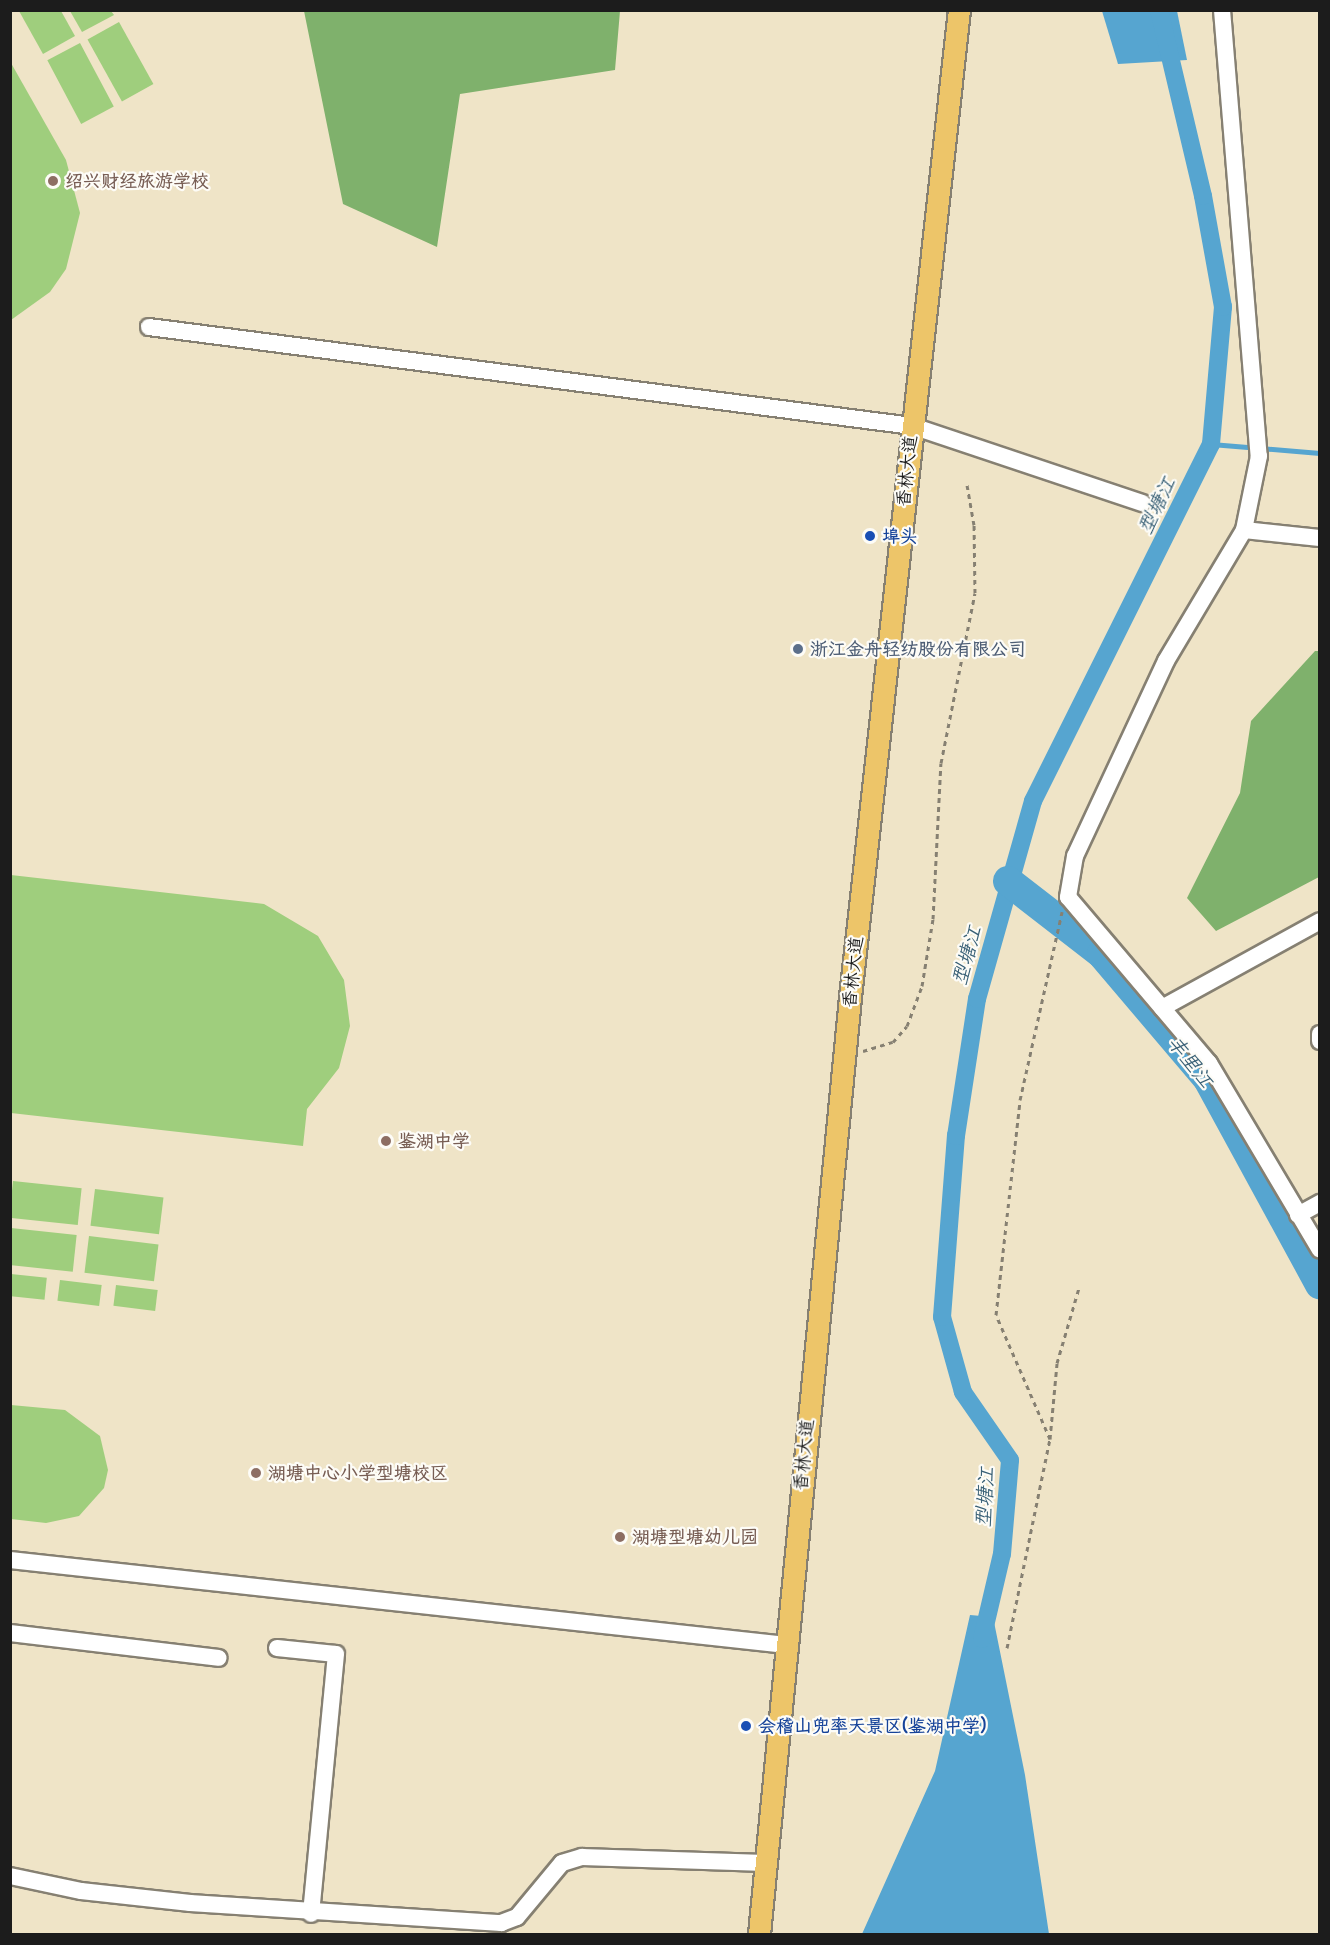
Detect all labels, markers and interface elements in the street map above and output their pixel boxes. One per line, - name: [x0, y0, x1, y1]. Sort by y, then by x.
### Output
- place label: 绍兴财经旅游学校: [65, 170, 209, 192]
- marker: 绍兴财经旅游学校: [46, 174, 60, 188]
- street label: 香林大道: [892, 434, 922, 508]
- water label: 型塘江: [1132, 473, 1180, 537]
- place label: 埠头: [882, 525, 918, 547]
- marker: 埠头: [863, 529, 877, 543]
- place label: 浙江金舟轻纺股份有限公司: [810, 638, 1026, 660]
- marker: 浙江金舟轻纺股份有限公司: [791, 642, 805, 656]
- water label: 型塘江: [946, 923, 986, 987]
- street label: 香林大道: [838, 935, 868, 1009]
- water label: 丰里江: [1163, 1030, 1219, 1092]
- place label: 鉴湖中学: [398, 1130, 470, 1152]
- marker: 鉴湖中学: [379, 1134, 393, 1148]
- street label: 香林大道: [789, 1418, 819, 1492]
- place label: 湖塘中心小学型塘校区: [268, 1462, 448, 1484]
- marker: 湖塘中心小学型塘校区: [249, 1466, 263, 1480]
- water label: 型塘江: [970, 1466, 998, 1528]
- place label: 湖塘型塘幼儿园: [632, 1526, 758, 1548]
- marker: 湖塘型塘幼儿园: [613, 1530, 627, 1544]
- place label: 会稽山兜率天景区(鉴湖中学): [758, 1715, 987, 1737]
- marker: 会稽山兜率天景区(鉴湖中学): [739, 1719, 753, 1733]

